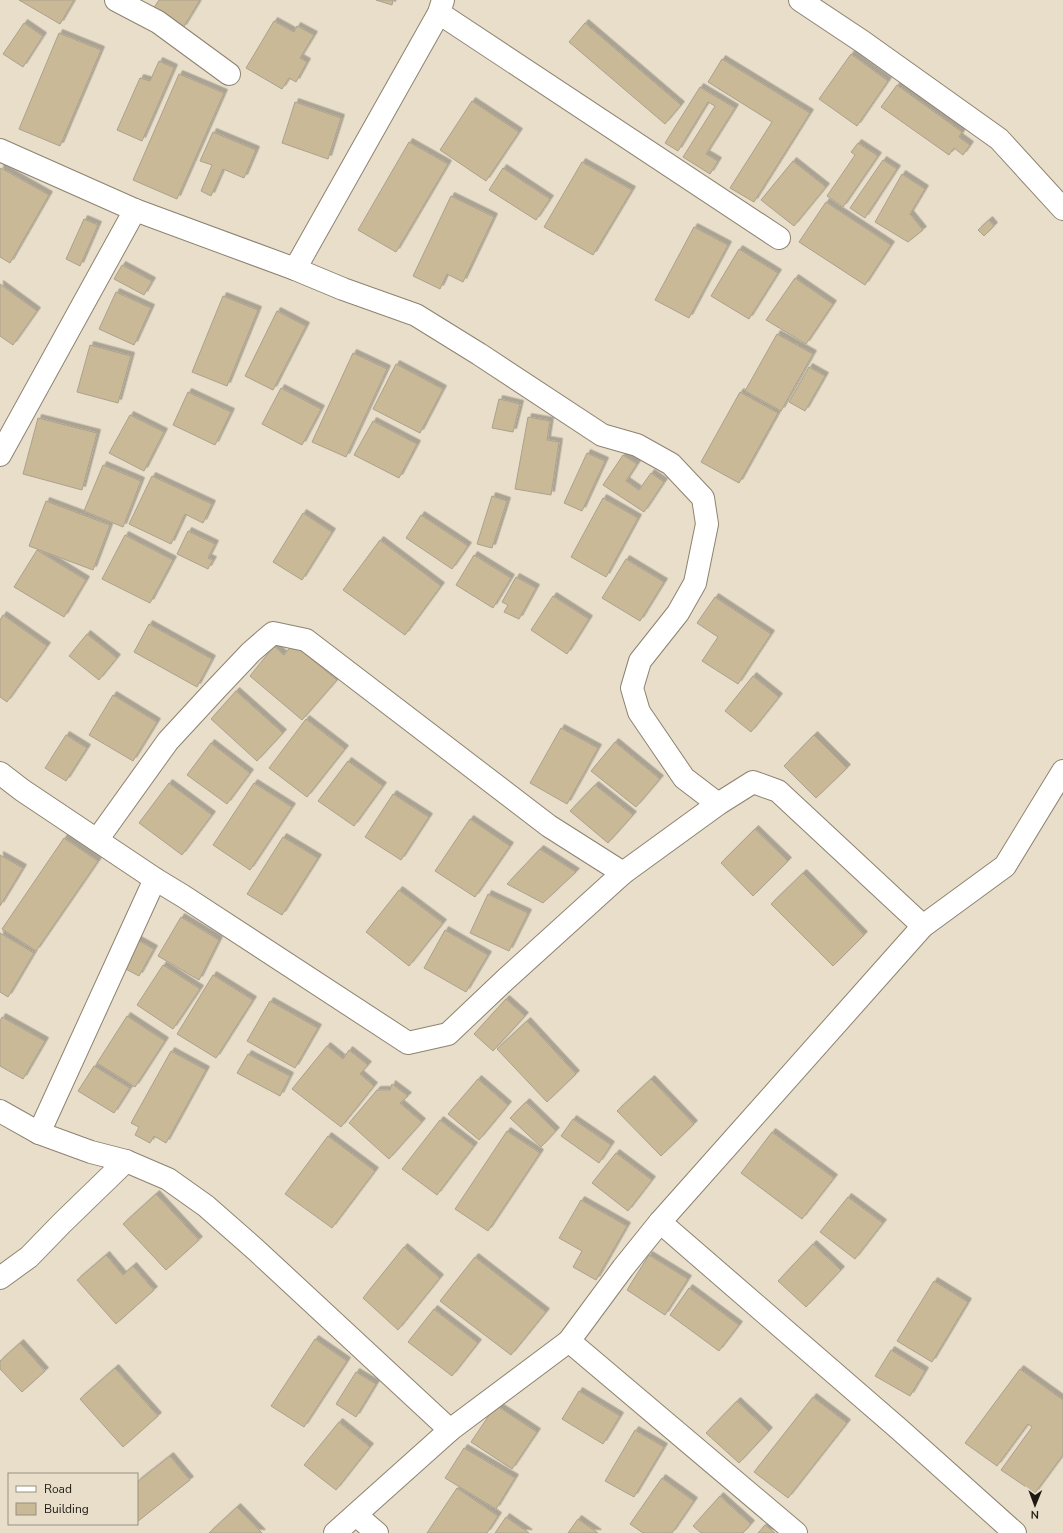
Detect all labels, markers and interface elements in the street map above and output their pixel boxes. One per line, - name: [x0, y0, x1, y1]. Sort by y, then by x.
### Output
- legend: [8, 1473, 138, 1525]
- text: Road: [44, 1481, 72, 1497]
- north arrow: [1015, 1485, 1055, 1525]
- text: Building: [44, 1501, 89, 1517]
- text: N: [1031, 1507, 1039, 1522]

